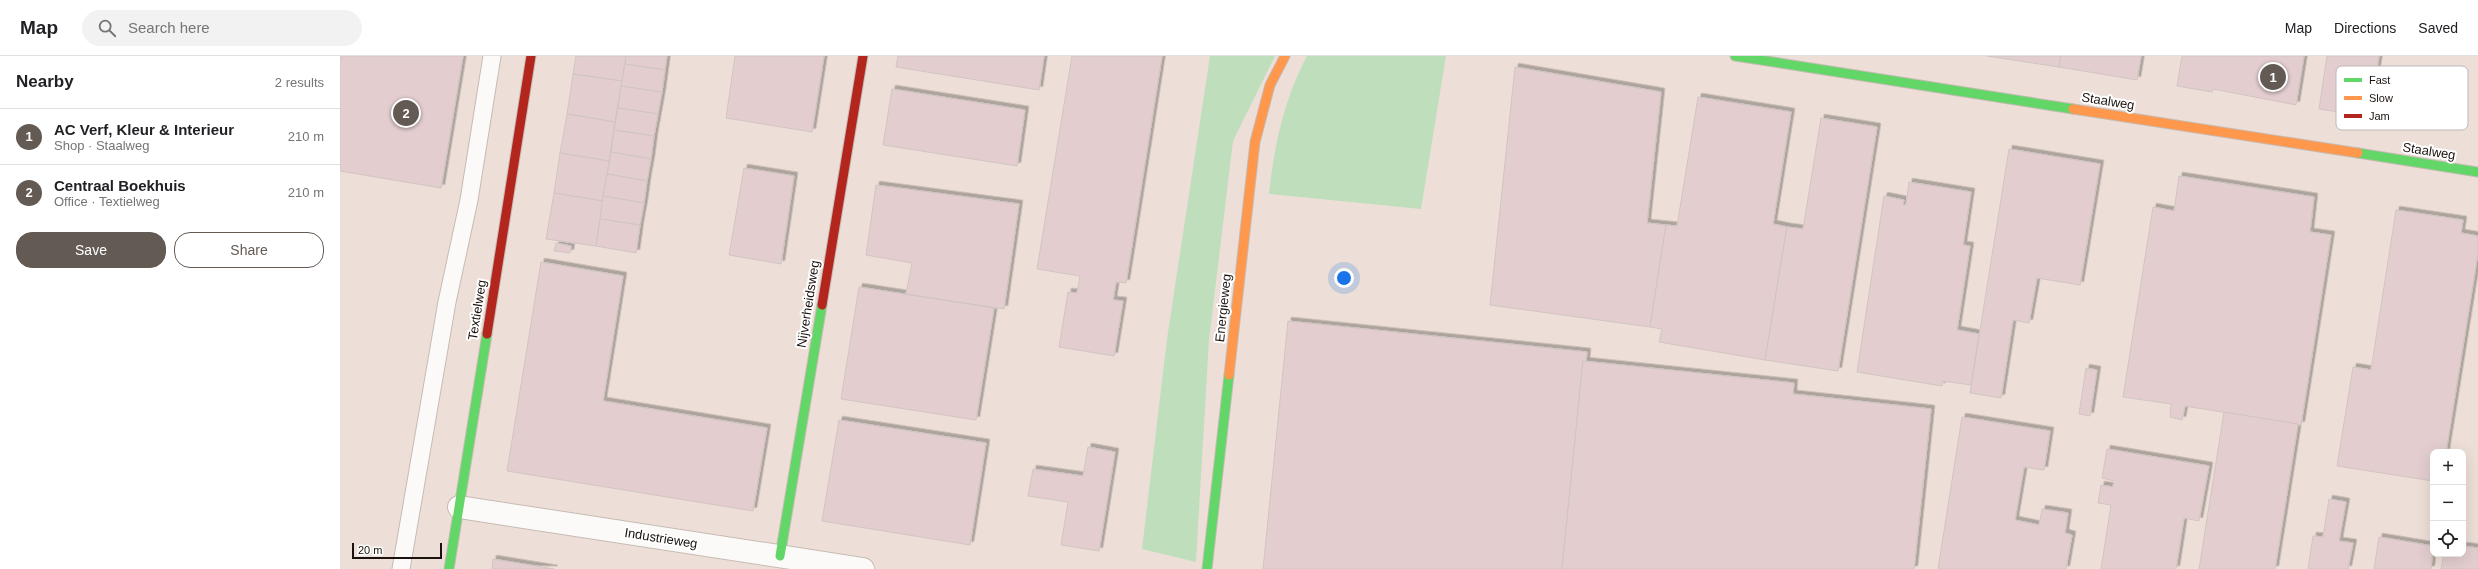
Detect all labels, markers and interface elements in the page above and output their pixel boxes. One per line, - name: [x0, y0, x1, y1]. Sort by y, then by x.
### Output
- search box: [82, 10, 362, 46]
- text: Map: [20, 17, 58, 38]
- icon: search: [96, 17, 118, 39]
- text: Search here: [128, 19, 210, 36]
- text: Map: [2285, 20, 2312, 36]
- text: Directions: [2334, 20, 2396, 36]
- text: Saved: [2418, 20, 2458, 36]
- pin: 1: [2260, 62, 2286, 92]
- legend: [2336, 66, 2468, 130]
- text: Nearby: [16, 72, 74, 91]
- text: Fast: [2369, 74, 2390, 86]
- text: 2 results: [275, 75, 324, 90]
- street label: Staalweg: [2080, 89, 2136, 113]
- text: Slow: [2369, 92, 2393, 104]
- pin: 2: [393, 98, 419, 128]
- text: Jam: [2369, 110, 2390, 122]
- text: AC Verf, Kleur & Interieur: [54, 121, 234, 138]
- text: 1: [25, 129, 33, 144]
- text: 210 m: [288, 129, 324, 144]
- text: Shop · Staalweg: [54, 138, 149, 153]
- street label: Staalweg: [2401, 139, 2457, 163]
- text: Centraal Boekhuis: [54, 177, 186, 194]
- text: 2: [25, 185, 33, 200]
- text: 210 m: [288, 185, 324, 200]
- text: Office · Textielweg: [54, 194, 160, 209]
- button: Save: [16, 232, 166, 268]
- button: Share: [174, 232, 324, 268]
- street label: Nijverheidsweg: [794, 259, 822, 349]
- your location: [1334, 268, 1354, 288]
- street label: Energieweg: [1212, 273, 1234, 343]
- street label: Textielweg: [465, 279, 489, 341]
- map controls: [2430, 449, 2466, 557]
- button: +: [2430, 449, 2466, 485]
- button: −: [2430, 485, 2466, 521]
- button: locate: [2430, 521, 2466, 557]
- street label: Industrieweg: [623, 525, 699, 551]
- scale bar: [352, 541, 442, 560]
- text: 20 m: [358, 544, 382, 556]

